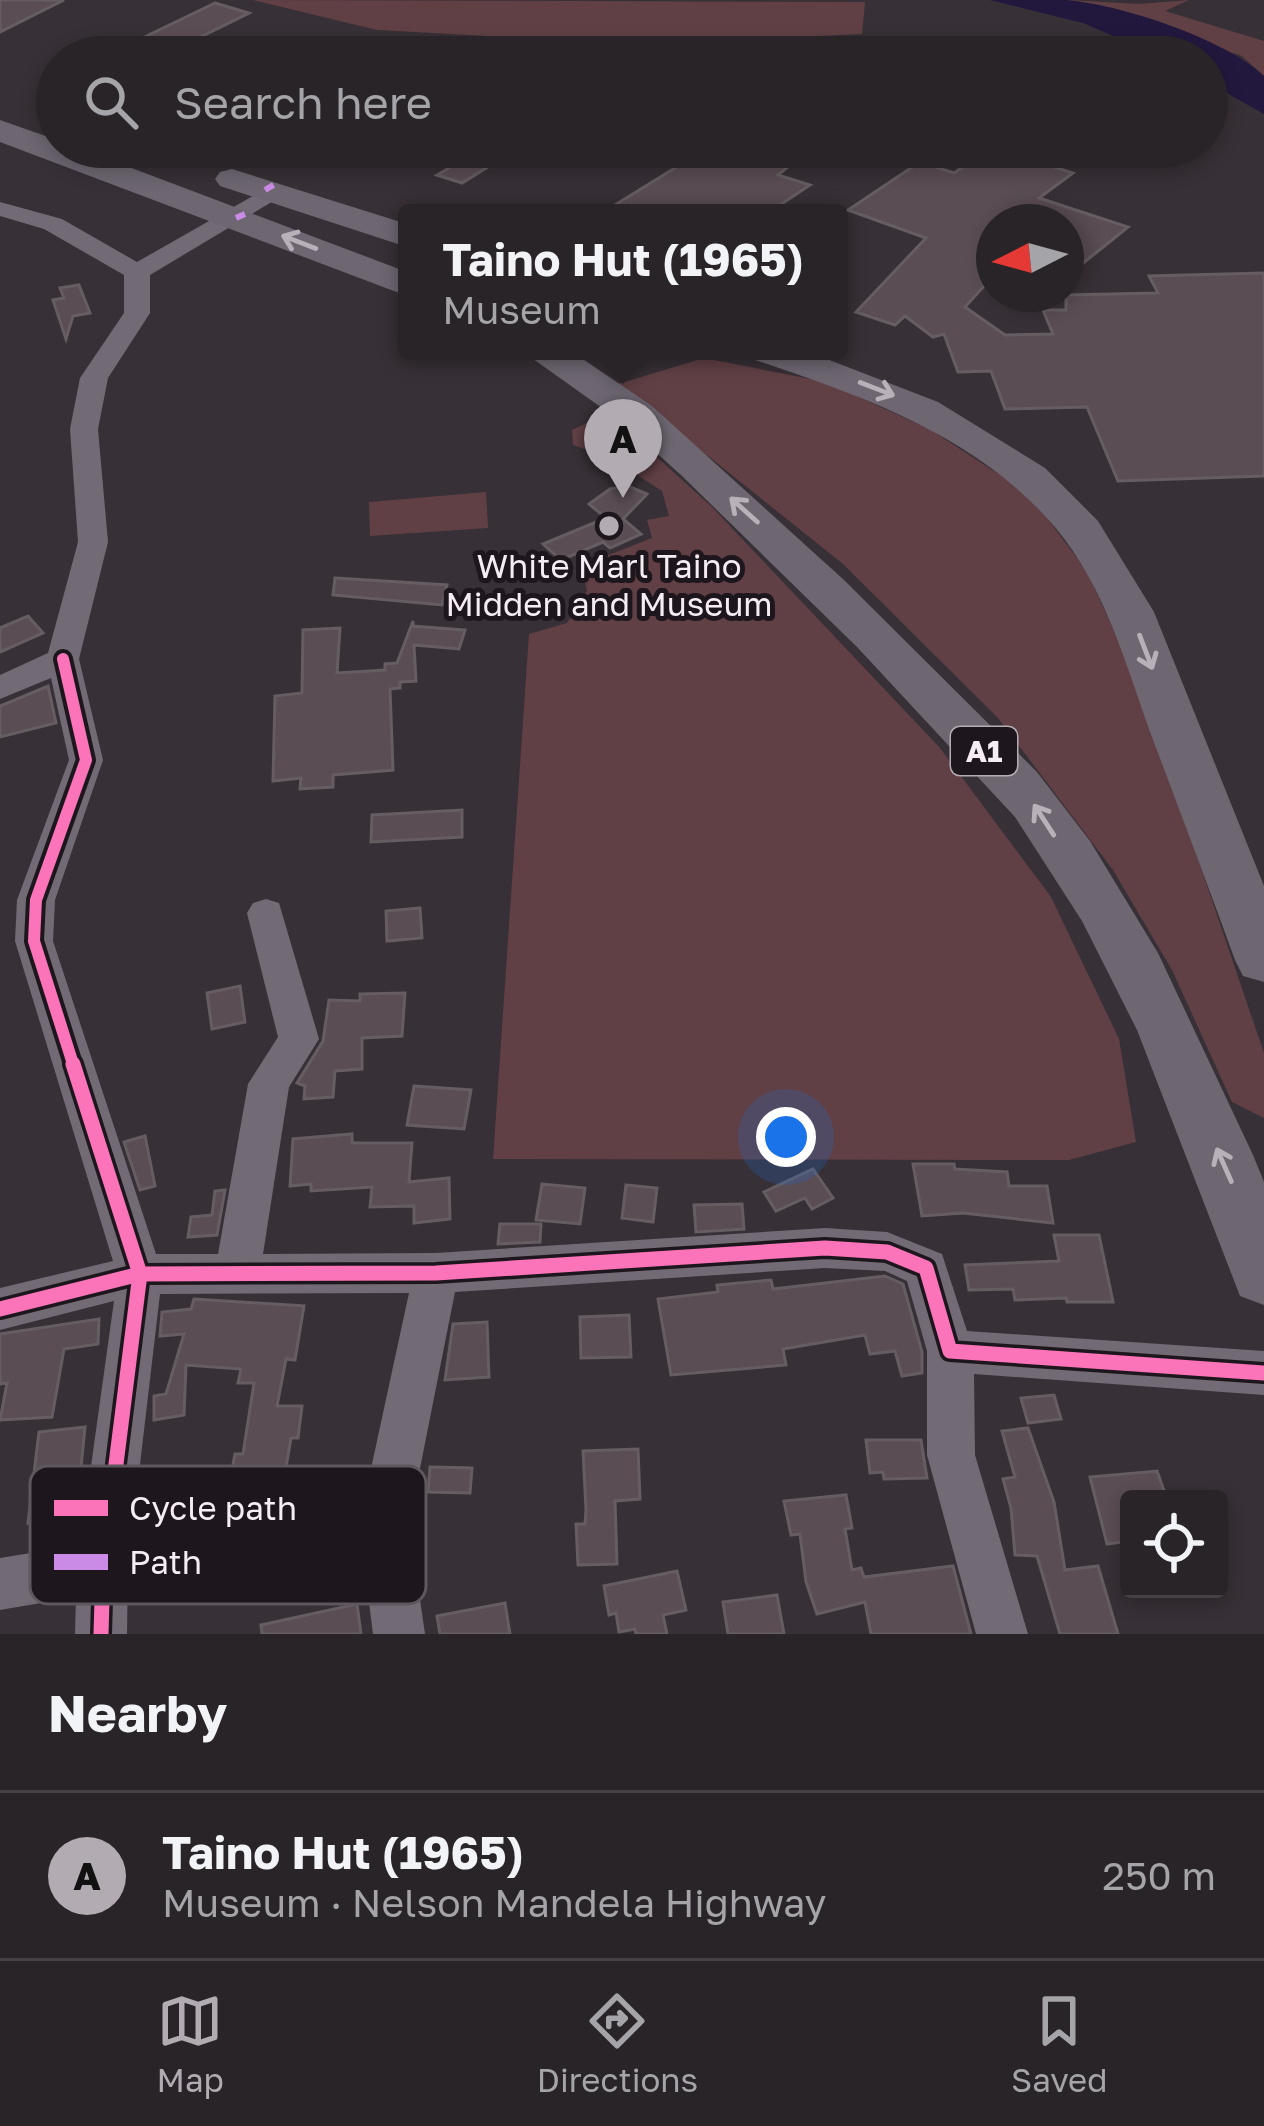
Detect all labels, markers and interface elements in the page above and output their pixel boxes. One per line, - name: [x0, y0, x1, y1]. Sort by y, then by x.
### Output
- search box: [36, 36, 1228, 168]
- icon: search: [78, 69, 144, 135]
- text: Search here: [174, 75, 432, 129]
- popup: [398, 204, 848, 360]
- north arrow: [976, 204, 1084, 312]
- one-way arrow: [281, 229, 318, 251]
- text: Taino Hut (1965): [442, 232, 804, 286]
- text: Museum: [442, 286, 601, 333]
- one-way arrow: [858, 380, 895, 402]
- pin: A: [584, 399, 662, 498]
- one-way arrow: [729, 497, 759, 525]
- marker: White Marl Taino Midden and Museum: [596, 513, 622, 539]
- place label: White Marl Taino Midden and Museum: [445, 546, 773, 623]
- one-way arrow: [1137, 633, 1159, 670]
- road number: A1: [951, 727, 1017, 775]
- one-way arrow: [1032, 804, 1056, 838]
- your location: [756, 1107, 816, 1167]
- one-way arrow: [1212, 1148, 1234, 1184]
- legend: [30, 1466, 426, 1604]
- text: Cycle path: [129, 1488, 297, 1527]
- map controls: [1120, 1490, 1228, 1598]
- button: locate: [1120, 1490, 1228, 1598]
- text: Path: [129, 1542, 202, 1581]
- text: Nearby: [48, 1682, 227, 1743]
- text: Taino Hut (1965): [162, 1825, 524, 1879]
- text: A: [73, 1852, 101, 1899]
- text: 250 m: [1102, 1852, 1216, 1899]
- text: Museum · Nelson Mandela Highway: [162, 1879, 826, 1926]
- tab: Map: [157, 1988, 224, 2099]
- tab: Directions: [537, 1988, 698, 2099]
- tab: Saved: [1011, 1988, 1107, 2099]

